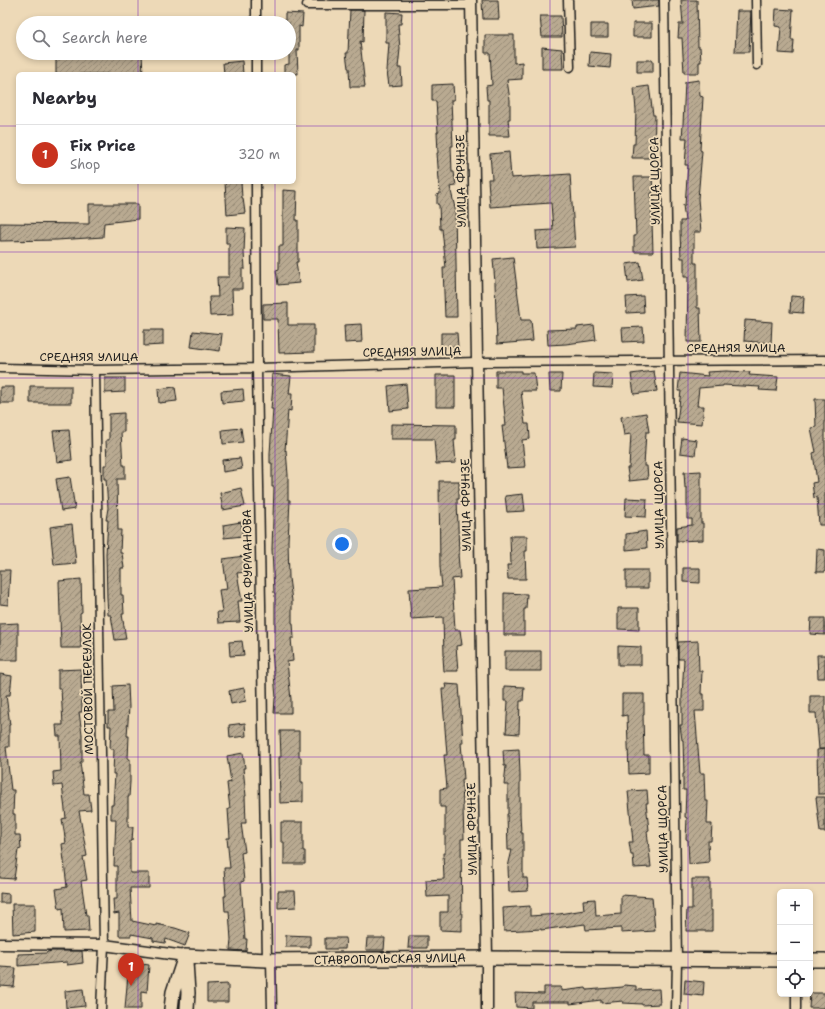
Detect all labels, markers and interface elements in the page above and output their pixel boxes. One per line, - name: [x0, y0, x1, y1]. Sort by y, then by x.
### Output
- search box: [16, 16, 296, 60]
- icon: search: [30, 27, 52, 49]
- text: Search here: [62, 28, 148, 48]
- text: Nearby: [32, 87, 97, 109]
- street label: УЛИЦА ФРУНЗЕ: [452, 134, 470, 228]
- text: Fix Price: [70, 136, 136, 156]
- street label: УЛИЦА ЩОРСА: [646, 137, 664, 225]
- text: 1: [42, 146, 48, 163]
- text: 320 m: [238, 146, 280, 163]
- text: Shop: [70, 156, 100, 173]
- street label: СРЕДНЯЯ УЛИЦА: [687, 340, 786, 356]
- street label: СРЕДНЯЯ УЛИЦА: [362, 343, 462, 361]
- street label: СРЕДНЯЯ УЛИЦА: [40, 349, 139, 365]
- street label: УЛИЦА ФРУНЗЕ: [457, 458, 475, 552]
- street label: УЛИЦА ЩОРСА: [650, 461, 668, 549]
- street label: УЛИЦА ФУРМАНОВА: [239, 509, 257, 633]
- your location: [332, 534, 352, 554]
- street label: МОСТОВОЙ ПЕРЕУЛОК: [79, 623, 97, 755]
- street label: УЛИЦА ФРУНЗЕ: [463, 782, 481, 876]
- street label: УЛИЦА ЩОРСА: [654, 785, 672, 873]
- map controls: [777, 889, 813, 997]
- button: +: [777, 889, 813, 925]
- button: −: [777, 925, 813, 961]
- street label: СТАВРОПОЛЬСКАЯ УЛИЦА: [314, 950, 466, 968]
- pin: 1: [118, 953, 144, 986]
- button: locate: [777, 961, 813, 997]

